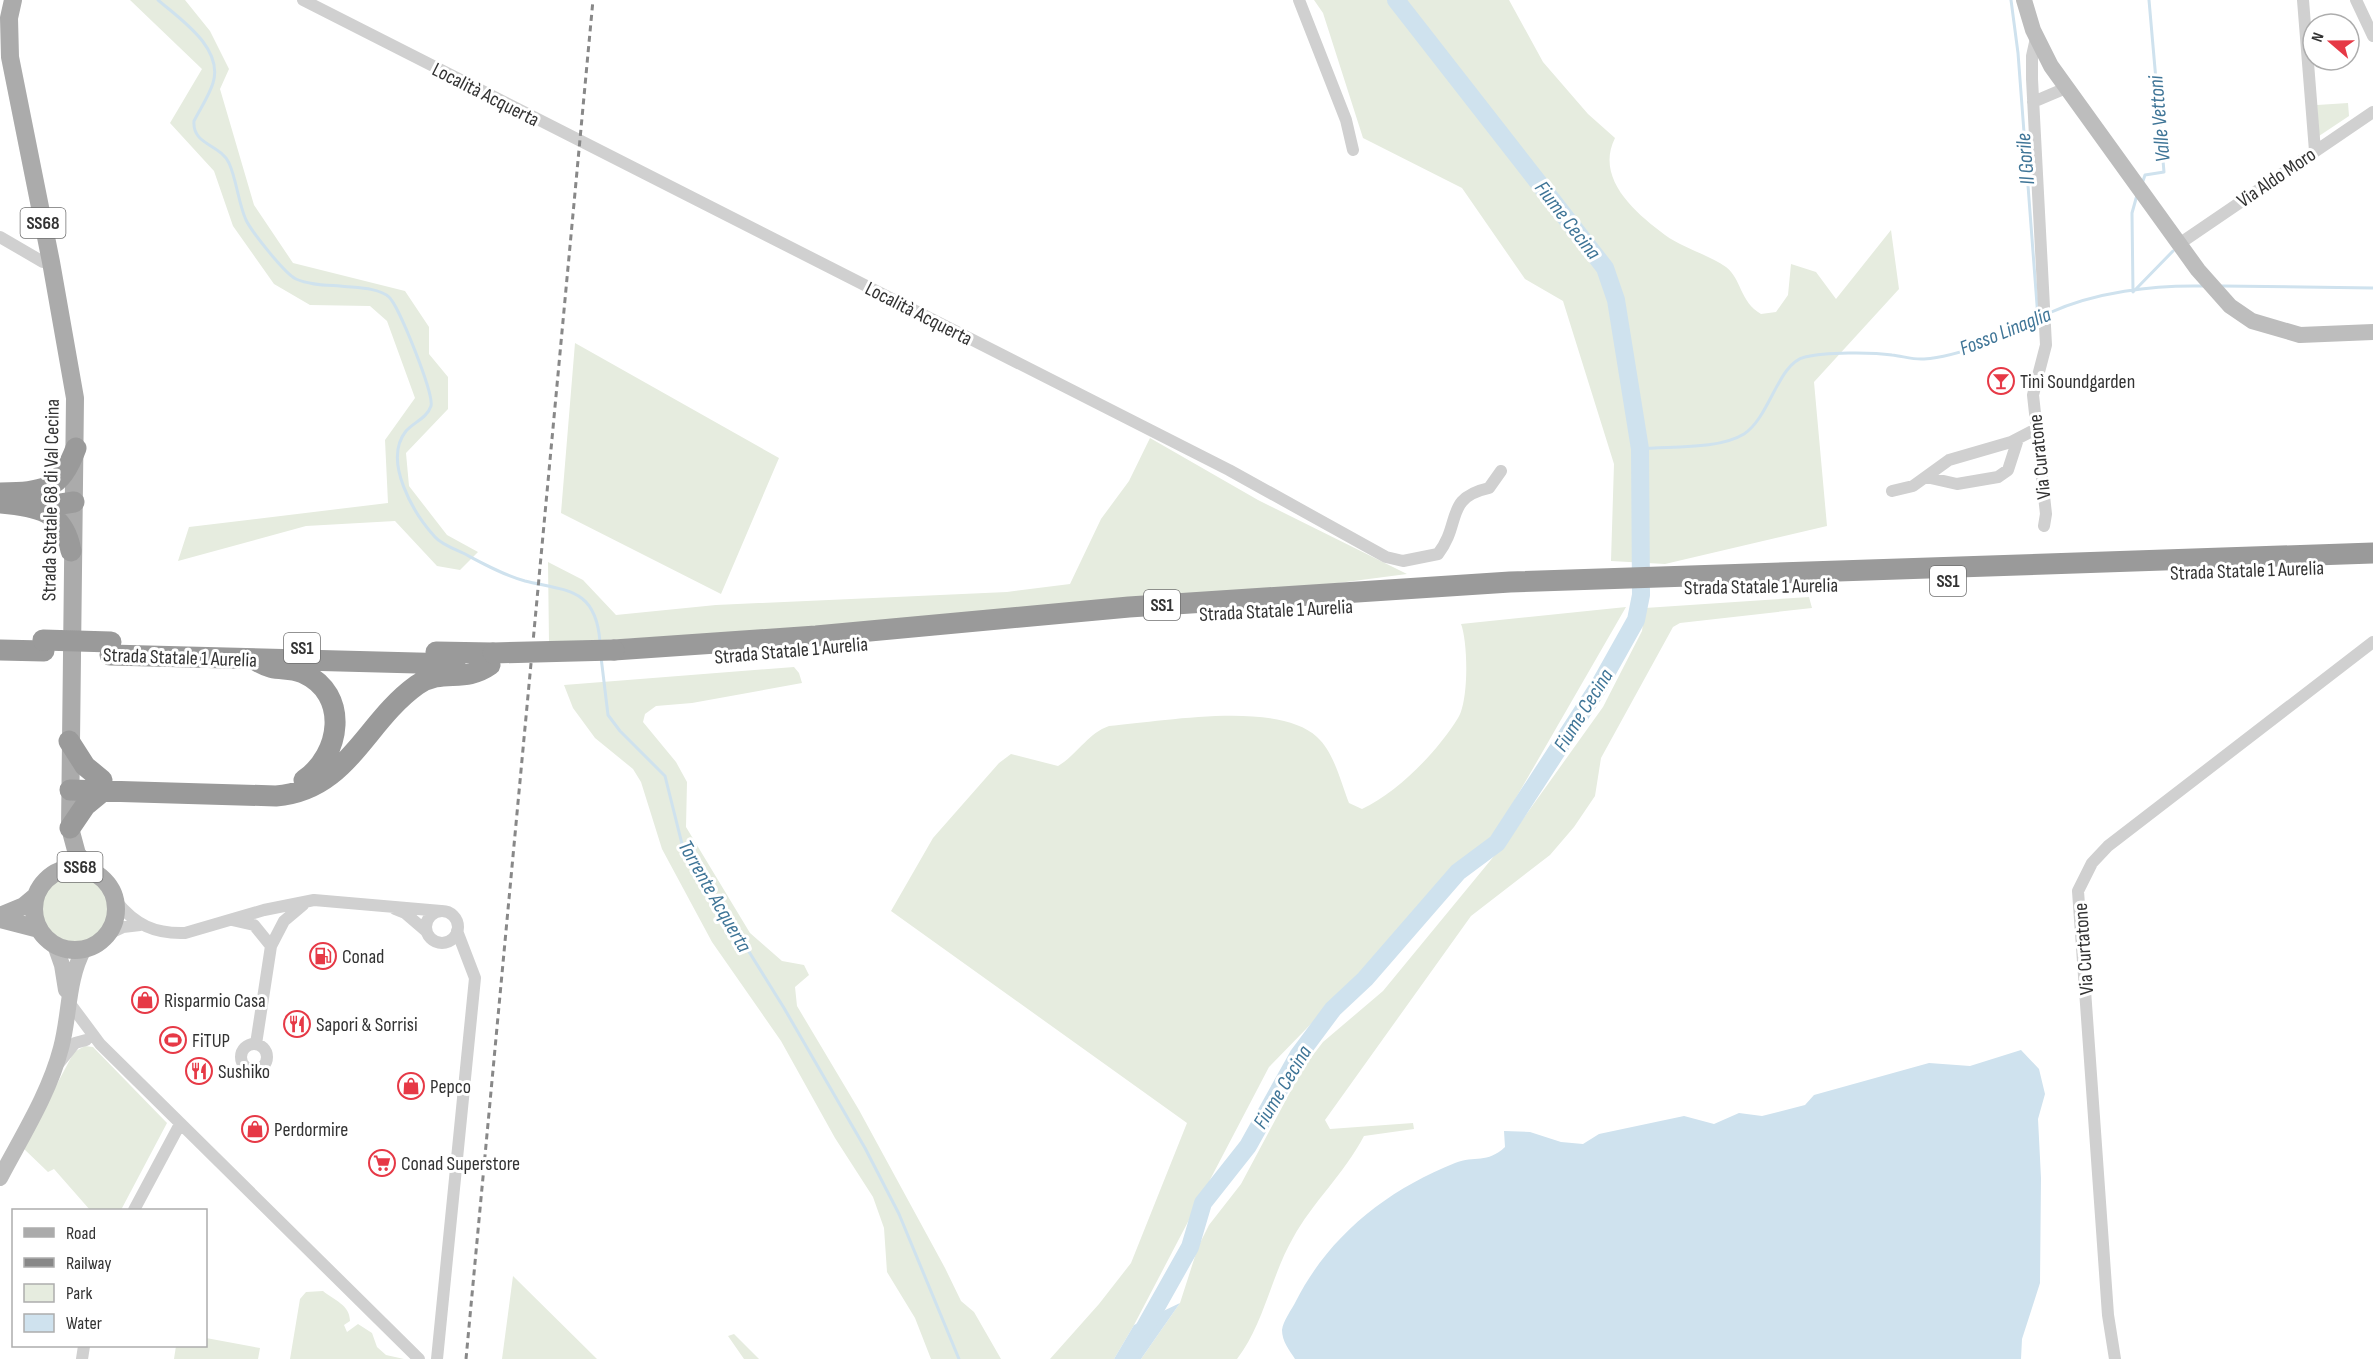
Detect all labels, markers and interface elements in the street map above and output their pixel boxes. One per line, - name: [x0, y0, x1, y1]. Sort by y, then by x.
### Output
- north arrow: [2301, 12, 2361, 72]
- text: N: [2308, 30, 2329, 45]
- street label: Località Acquerta: [428, 58, 543, 132]
- water label: Valle Vettoni: [2143, 74, 2176, 163]
- water label: Il Gorile: [2011, 132, 2040, 186]
- street label: Via Aldo Moro: [2233, 143, 2321, 213]
- water label: Fiume Cecina: [1529, 176, 1606, 265]
- road number: SS68: [20, 208, 66, 238]
- street label: Località Acquerta: [861, 277, 976, 351]
- water label: Fosso Linaglia: [1956, 302, 2055, 361]
- bar icon: Tinì Soundgarden: [1986, 366, 2016, 396]
- place label: Tinì Soundgarden: [2020, 370, 2135, 394]
- street label: Strada Statale 68 di Val Cecina: [37, 399, 65, 601]
- street label: Via Curatone: [2024, 413, 2056, 501]
- street label: Strada Statale 1 Aurelia: [2170, 556, 2324, 586]
- road number: SS1: [1930, 566, 1966, 596]
- street label: Strada Statale 1 Aurelia: [1684, 574, 1838, 600]
- road number: SS1: [1144, 590, 1180, 620]
- street label: Strada Statale 1 Aurelia: [1199, 595, 1354, 627]
- street label: Strada Statale 1 Aurelia: [713, 632, 869, 670]
- road number: SS1: [284, 633, 320, 663]
- street label: Strada Statale 1 Aurelia: [103, 643, 257, 673]
- water label: Fiume Cecina: [1548, 664, 1619, 756]
- water label: Torrente Acquerta: [672, 836, 757, 957]
- road number: SS68: [58, 852, 103, 882]
- street label: Via Curtatone: [2069, 902, 2099, 996]
- fuel station icon: Conad: [308, 941, 338, 971]
- place label: Conad: [342, 945, 384, 969]
- shop icon: Risparmio Casa: [130, 985, 160, 1015]
- place label: Risparmio Casa: [164, 989, 266, 1013]
- restaurant icon: Sapori & Sorrisi: [282, 1009, 312, 1039]
- place label: Sapori & Sorrisi: [316, 1013, 418, 1037]
- sports icon: FiTUP: [158, 1025, 188, 1055]
- place label: FiTUP: [192, 1029, 230, 1053]
- water label: Fiume Cecina: [1248, 1041, 1317, 1133]
- restaurant icon: Sushiko: [184, 1056, 214, 1086]
- place label: Sushiko: [218, 1060, 270, 1084]
- shop icon: Pepco: [396, 1071, 426, 1101]
- place label: Pepco: [430, 1075, 471, 1099]
- shop icon: Perdormire: [240, 1114, 270, 1144]
- place label: Perdormire: [274, 1118, 348, 1142]
- supermarket icon: Conad Superstore: [367, 1148, 397, 1178]
- place label: Conad Superstore: [401, 1152, 520, 1176]
- legend: [12, 1209, 207, 1347]
- text: Road: [66, 1223, 96, 1244]
- text: Railway: [66, 1253, 111, 1274]
- text: Park: [66, 1283, 92, 1304]
- text: Water: [66, 1313, 102, 1334]

